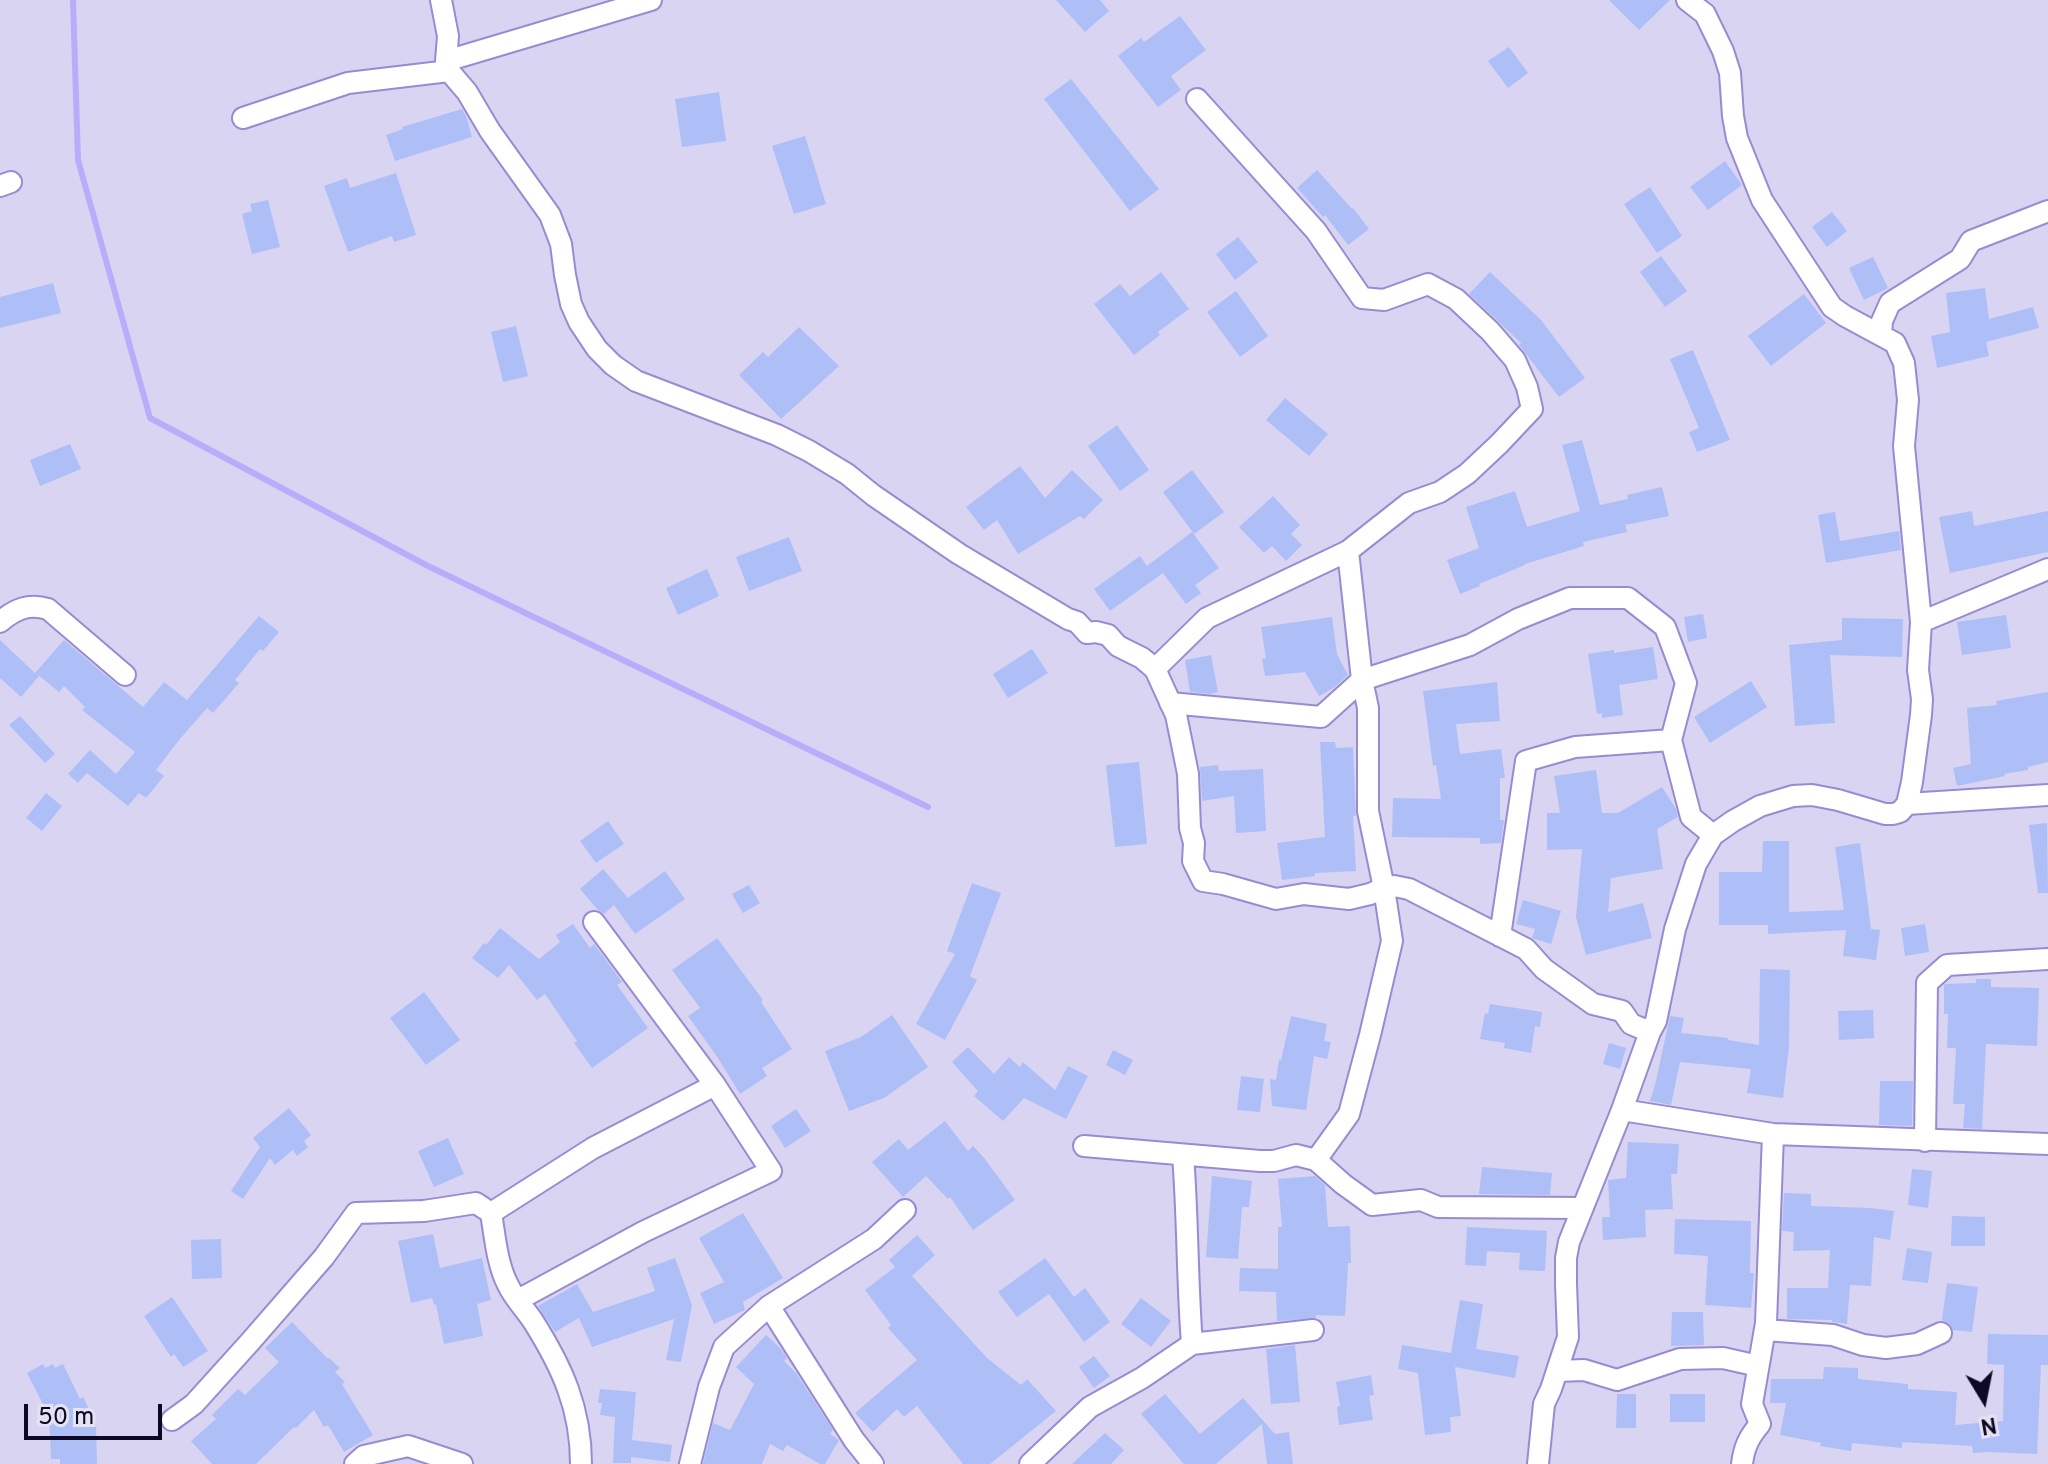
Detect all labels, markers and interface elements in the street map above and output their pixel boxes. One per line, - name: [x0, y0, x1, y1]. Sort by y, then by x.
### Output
- north arrow: [1944, 1360, 2024, 1440]
- scale bar: [28, 1388, 166, 1438]
- text: 50 m: [38, 1403, 94, 1433]
- text: N: [1978, 1409, 1998, 1439]

